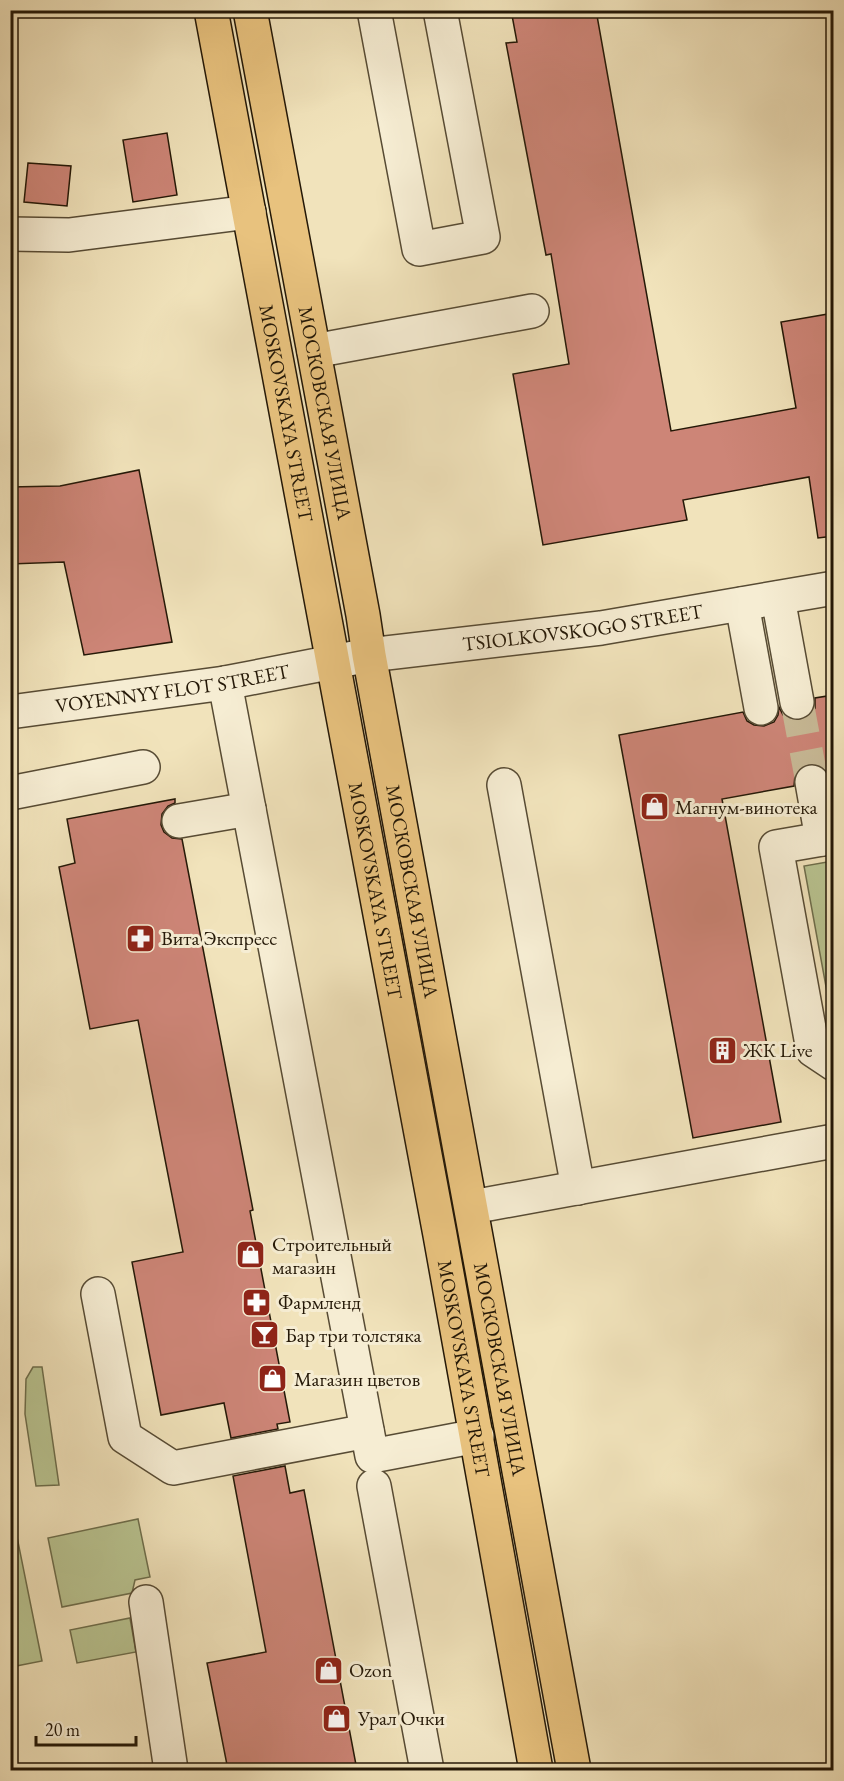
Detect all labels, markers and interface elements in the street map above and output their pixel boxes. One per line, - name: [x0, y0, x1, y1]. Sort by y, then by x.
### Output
- street label: MOSKOVSKAYA STREET: [253, 302, 319, 524]
- street label: МОСКОВСКАЯ УЛИЦА: [293, 304, 358, 522]
- street label: TSIOLKOVSKOGO STREET: [461, 598, 705, 657]
- street label: VOYENNYY FLOT STREET: [54, 658, 292, 719]
- street label: MOSKOVSKAYA STREET: [343, 780, 409, 1002]
- street label: МОСКОВСКАЯ УЛИЦА: [380, 782, 445, 1000]
- shop icon: Магнум-винотека: [638, 791, 670, 823]
- place label: Магнум-винотека: [675, 794, 817, 820]
- pharmacy icon: Вита Экспресс: [124, 922, 156, 954]
- place label: Вита Экспресс: [161, 925, 277, 951]
- building icon: ЖК Live: [706, 1034, 738, 1066]
- place label: ЖК Live: [742, 1037, 813, 1063]
- place label: Строительный магазин: [272, 1231, 392, 1280]
- shop icon: Строительный магазин: [235, 1239, 267, 1271]
- street label: MOSKOVSKAYA STREET: [432, 1258, 496, 1480]
- street label: МОСКОВСКАЯ УЛИЦА: [468, 1260, 533, 1478]
- pharmacy icon: Фармленд: [241, 1286, 273, 1318]
- place label: Фармленд: [278, 1289, 361, 1315]
- bar icon: Бар три толстяка: [248, 1319, 280, 1351]
- place label: Бар три толстяка: [285, 1322, 421, 1348]
- shop icon: Магазин цветов: [257, 1363, 289, 1395]
- place label: Магазин цветов: [294, 1366, 420, 1392]
- shop icon: Ozon: [312, 1654, 344, 1686]
- place label: Ozon: [349, 1657, 393, 1683]
- shop icon: Урал Очки: [321, 1702, 353, 1734]
- place label: Урал Очки: [357, 1705, 445, 1731]
- scale bar: [36, 1709, 136, 1747]
- text: 20 m: [45, 1718, 80, 1741]

